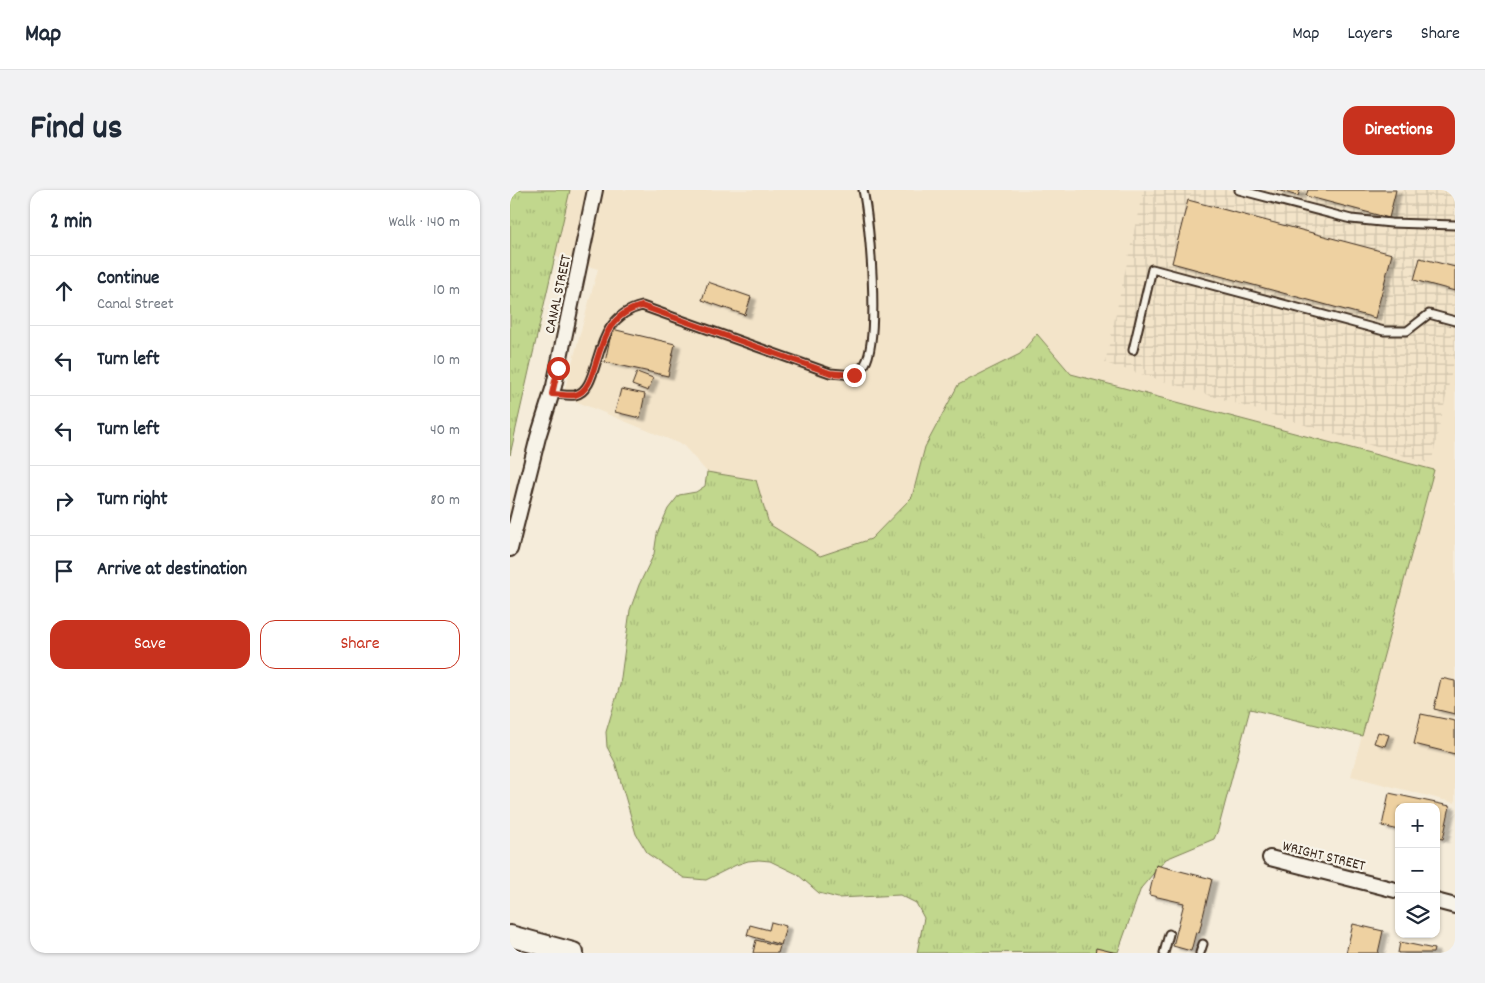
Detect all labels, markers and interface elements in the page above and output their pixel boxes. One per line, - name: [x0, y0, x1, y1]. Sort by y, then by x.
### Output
- text: Map: [25, 18, 61, 52]
- text: Map: [1292, 22, 1319, 47]
- text: Layers: [1347, 22, 1393, 47]
- text: Share: [1421, 22, 1460, 47]
- text: Find us: [30, 105, 122, 155]
- button: Directions: [1343, 106, 1455, 155]
- text: 2 min: [50, 208, 92, 238]
- text: Walk · 140 m: [388, 211, 460, 234]
- street label: CANAL STREET: [540, 253, 578, 336]
- text: Continue: [97, 266, 159, 293]
- icon: ahead: [50, 277, 78, 305]
- text: 10 m: [433, 279, 460, 302]
- text: Canal Street: [97, 293, 174, 316]
- icon: left: [50, 347, 78, 375]
- text: Turn left: [97, 347, 160, 374]
- text: 10 m: [433, 349, 460, 372]
- route start: [547, 357, 570, 380]
- route end: [843, 364, 866, 387]
- icon: left: [50, 417, 78, 445]
- text: Turn left: [97, 417, 160, 444]
- text: 40 m: [430, 419, 460, 442]
- icon: right: [50, 487, 78, 515]
- text: Turn right: [97, 487, 168, 514]
- text: 80 m: [430, 489, 460, 512]
- icon: arrive: [50, 557, 78, 585]
- text: Arrive at destination: [97, 557, 247, 584]
- button: Save: [50, 620, 250, 669]
- button: Share: [260, 620, 460, 669]
- map controls: [1395, 803, 1440, 938]
- button: +: [1395, 803, 1440, 848]
- street label: WRIGHT STREET: [1280, 836, 1367, 878]
- button: −: [1395, 848, 1440, 893]
- button: layers: [1395, 893, 1440, 938]

